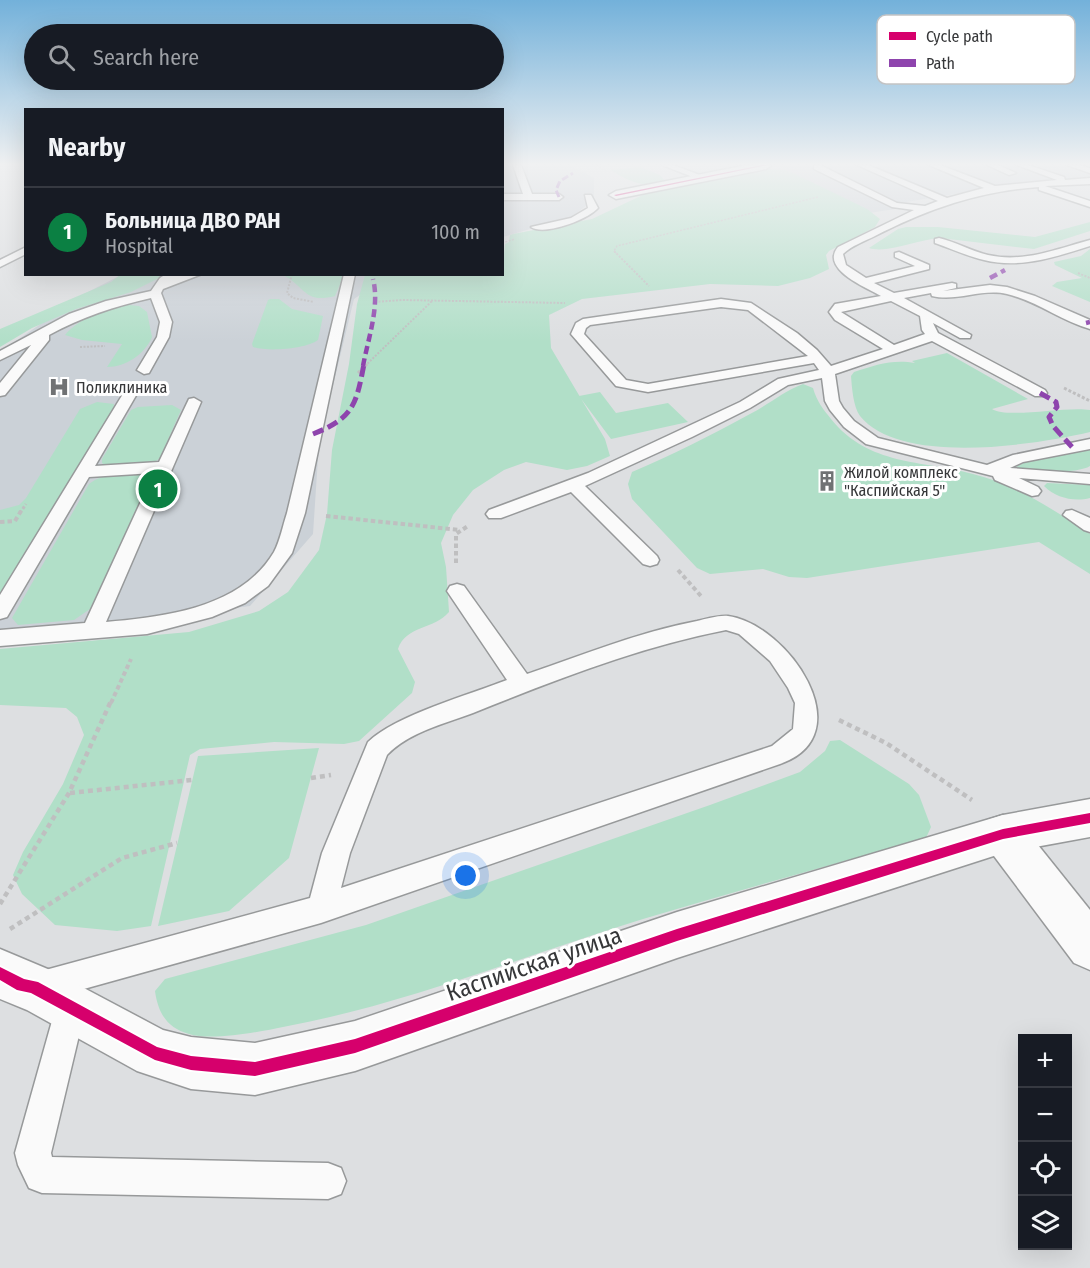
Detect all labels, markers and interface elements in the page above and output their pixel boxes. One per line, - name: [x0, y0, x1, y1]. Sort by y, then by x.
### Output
- legend: [877, 15, 1075, 84]
- search box: [24, 24, 504, 90]
- text: Cycle path: [926, 27, 993, 46]
- icon: search: [45, 41, 78, 74]
- text: Search here: [93, 44, 199, 71]
- text: Path: [926, 54, 955, 73]
- text: Nearby: [48, 132, 125, 163]
- text: Больница ДВО РАН: [105, 207, 280, 234]
- text: 1: [63, 220, 72, 244]
- text: 100 m: [431, 220, 480, 244]
- text: Hospital: [105, 234, 173, 258]
- hospital icon: Поликлиника: [47, 375, 71, 399]
- place label: Поликлиника: [76, 378, 167, 397]
- place label: Жилой комплекс "Каспийская 5": [844, 463, 958, 500]
- pin: 1: [138, 466, 178, 512]
- building icon: Жилой комплекс "Каспийская 5": [815, 469, 839, 493]
- your location: [451, 861, 480, 890]
- street label: Каспийская улица: [443, 921, 625, 1007]
- map controls: [1018, 1034, 1072, 1250]
- button: +: [1018, 1034, 1072, 1088]
- button: −: [1018, 1088, 1072, 1142]
- button: locate: [1018, 1142, 1072, 1196]
- button: layers: [1018, 1196, 1072, 1250]

